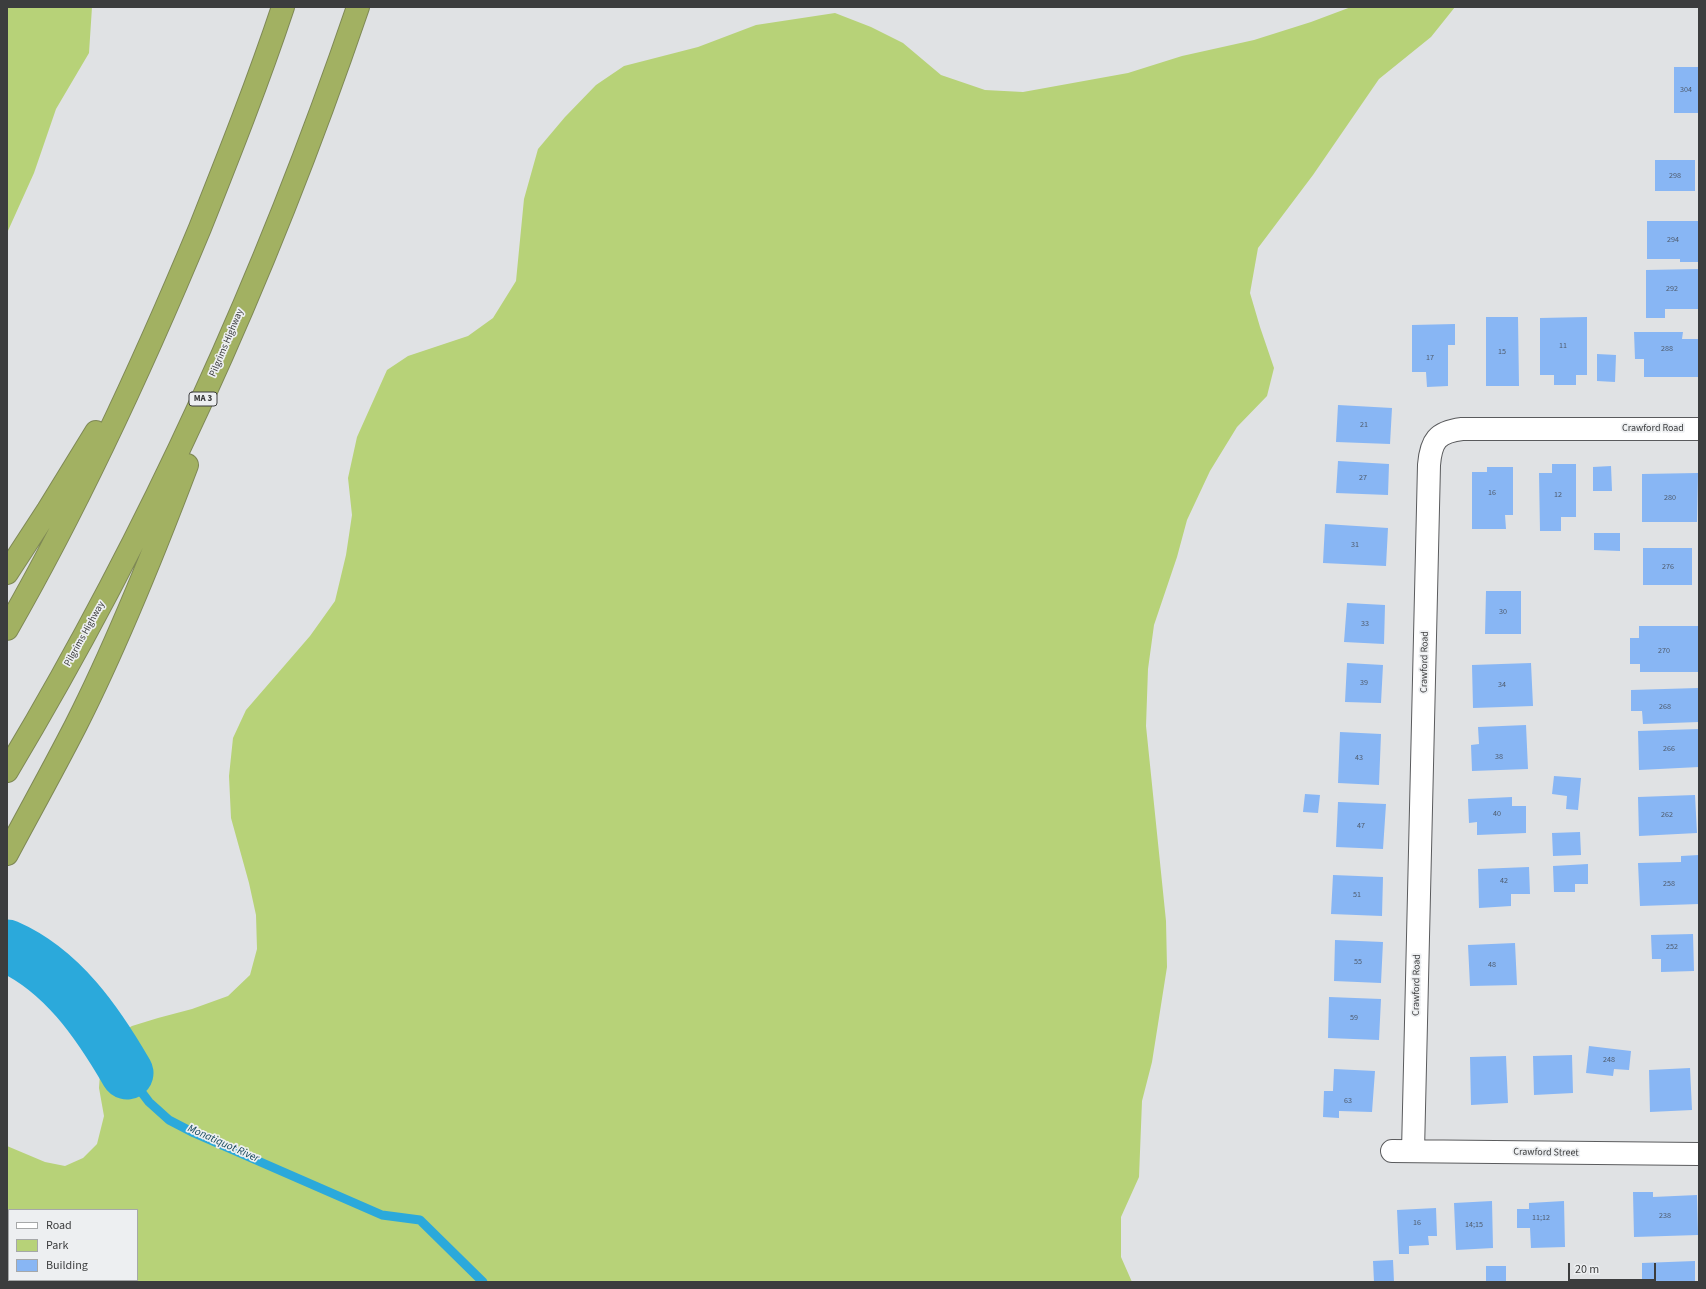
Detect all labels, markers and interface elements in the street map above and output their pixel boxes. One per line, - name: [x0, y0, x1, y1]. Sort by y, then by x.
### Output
- house number: 304: [1680, 85, 1692, 95]
- house number: 298: [1669, 171, 1681, 181]
- house number: 294: [1667, 235, 1679, 245]
- house number: 292: [1666, 284, 1678, 294]
- street label: Pilgrims Highway: [207, 307, 247, 379]
- house number: 11: [1559, 341, 1567, 351]
- house number: 288: [1661, 344, 1673, 354]
- house number: 15: [1498, 347, 1506, 357]
- house number: 17: [1426, 353, 1434, 363]
- road number: MA 3: [189, 392, 217, 406]
- house number: 21: [1360, 420, 1368, 430]
- street label: Crawford Road: [1622, 423, 1684, 435]
- house number: 27: [1359, 473, 1367, 483]
- house number: 16: [1488, 488, 1496, 498]
- house number: 12: [1554, 490, 1562, 500]
- house number: 280: [1664, 493, 1676, 503]
- house number: 31: [1351, 540, 1359, 550]
- house number: 276: [1662, 562, 1674, 572]
- street label: Pilgrims Highway: [62, 599, 108, 669]
- house number: 30: [1499, 607, 1507, 617]
- house number: 33: [1361, 619, 1369, 629]
- street label: Crawford Road: [1418, 631, 1432, 693]
- house number: 270: [1658, 646, 1670, 656]
- house number: 39: [1360, 678, 1368, 688]
- house number: 34: [1498, 680, 1506, 690]
- house number: 268: [1659, 702, 1671, 712]
- house number: 266: [1663, 744, 1675, 754]
- house number: 38: [1495, 752, 1503, 762]
- house number: 43: [1355, 753, 1363, 763]
- house number: 40: [1493, 809, 1501, 819]
- house number: 262: [1661, 810, 1673, 820]
- house number: 47: [1357, 821, 1365, 831]
- house number: 42: [1500, 876, 1508, 886]
- house number: 258: [1663, 879, 1675, 889]
- house number: 51: [1353, 890, 1361, 900]
- house number: 252: [1666, 942, 1678, 952]
- street label: Crawford Road: [1410, 954, 1424, 1016]
- house number: 55: [1354, 957, 1362, 967]
- house number: 48: [1488, 960, 1496, 970]
- house number: 59: [1350, 1013, 1358, 1023]
- house number: 248: [1603, 1055, 1615, 1065]
- house number: 63: [1344, 1096, 1352, 1106]
- water label: Monatiquot River: [185, 1122, 261, 1166]
- street label: Crawford Street: [1513, 1146, 1579, 1160]
- legend: [8, 1209, 138, 1281]
- house number: 238: [1659, 1211, 1671, 1221]
- house number: 11;12: [1532, 1213, 1550, 1223]
- text: Road: [46, 1217, 72, 1234]
- house number: 16: [1413, 1218, 1421, 1228]
- house number: 14;15: [1465, 1220, 1483, 1230]
- text: Park: [46, 1237, 68, 1254]
- scale bar: [1570, 1255, 1658, 1281]
- text: Building: [46, 1257, 88, 1274]
- text: 20 m: [1575, 1261, 1599, 1278]

